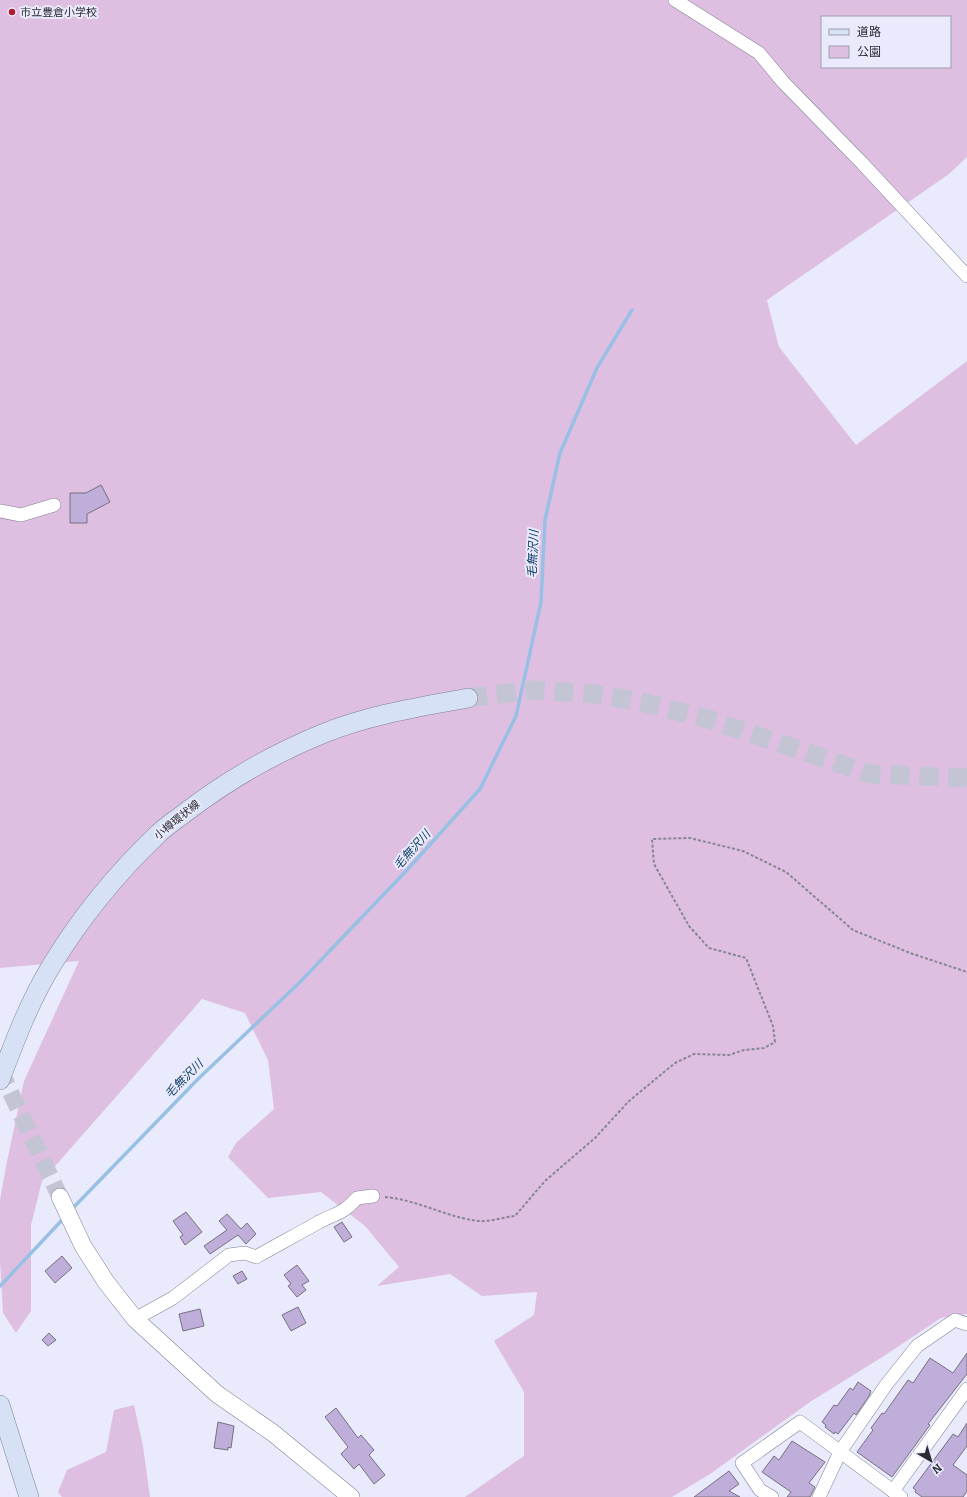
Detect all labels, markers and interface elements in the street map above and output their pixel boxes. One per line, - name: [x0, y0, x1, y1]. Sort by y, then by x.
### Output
- place label: 市立豊倉小学校: [20, 6, 97, 19]
- marker: 市立豊倉小学校: [7, 7, 17, 17]
- legend: [821, 16, 951, 68]
- text: 道路: [857, 25, 881, 39]
- text: 公園: [857, 45, 881, 59]
- water label: 毛無沢川: [525, 528, 541, 578]
- street label: 小樽環状線: [152, 798, 202, 842]
- water label: 毛無沢川: [391, 826, 435, 873]
- water label: 毛無沢川: [162, 1056, 207, 1101]
- north arrow: [911, 1441, 951, 1481]
- text: N: [929, 1461, 944, 1477]

